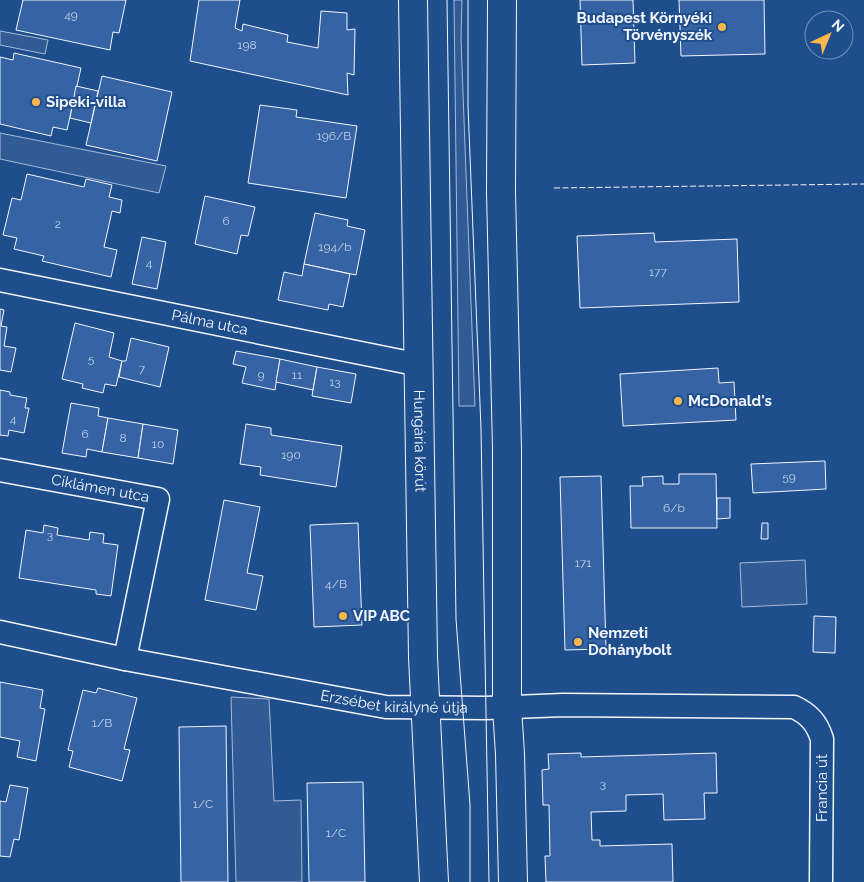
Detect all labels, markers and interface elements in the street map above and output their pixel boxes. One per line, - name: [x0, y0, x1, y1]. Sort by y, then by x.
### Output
- house number: 49: [64, 8, 78, 22]
- place label: Budapest Környéki Törvényszék: [577, 9, 713, 44]
- north arrow: [804, 10, 854, 60]
- text: N: [829, 16, 847, 35]
- marker: Budapest Környéki Törvényszék: [716, 21, 728, 33]
- house number: 198: [237, 38, 257, 52]
- place label: Sipeki-villa: [46, 93, 126, 111]
- marker: Sipeki-villa: [30, 96, 42, 108]
- house number: 196/B: [317, 129, 351, 143]
- house number: 6: [222, 214, 230, 228]
- house number: 2: [55, 217, 61, 231]
- house number: 194/b: [318, 240, 352, 254]
- house number: 4: [146, 256, 153, 270]
- house number: 177: [649, 265, 668, 279]
- street label: Pálma utca: [170, 306, 250, 339]
- house number: 5: [88, 352, 95, 366]
- house number: 7: [139, 362, 146, 376]
- house number: 9: [257, 368, 265, 382]
- house number: 11: [292, 368, 302, 382]
- house number: 13: [329, 375, 341, 389]
- street label: Hungária körút: [410, 390, 429, 492]
- place label: McDonald's: [688, 392, 772, 410]
- marker: McDonald's: [672, 395, 684, 407]
- house number: 4: [10, 412, 17, 426]
- house number: 6: [81, 427, 89, 441]
- house number: 8: [119, 431, 127, 445]
- house number: 10: [152, 437, 164, 451]
- house number: 190: [281, 448, 301, 462]
- house number: 59: [782, 470, 796, 484]
- street label: Ciklámen utca: [50, 471, 151, 506]
- house number: 6/b: [663, 501, 685, 515]
- house number: 3: [47, 528, 53, 542]
- house number: 171: [575, 556, 591, 570]
- house number: 4/B: [325, 577, 347, 591]
- place label: VIP ABC: [353, 607, 410, 625]
- marker: VIP ABC: [337, 610, 349, 622]
- place label: Nemzeti Dohánybolt: [588, 624, 672, 659]
- marker: Nemzeti Dohánybolt: [572, 636, 584, 648]
- street label: Erzsébet királyné útja: [319, 686, 468, 717]
- house number: 1/B: [92, 716, 112, 730]
- street label: Francia út: [813, 754, 831, 822]
- house number: 3: [600, 777, 606, 791]
- house number: 1/C: [193, 797, 213, 811]
- house number: 1/C: [326, 826, 346, 840]

